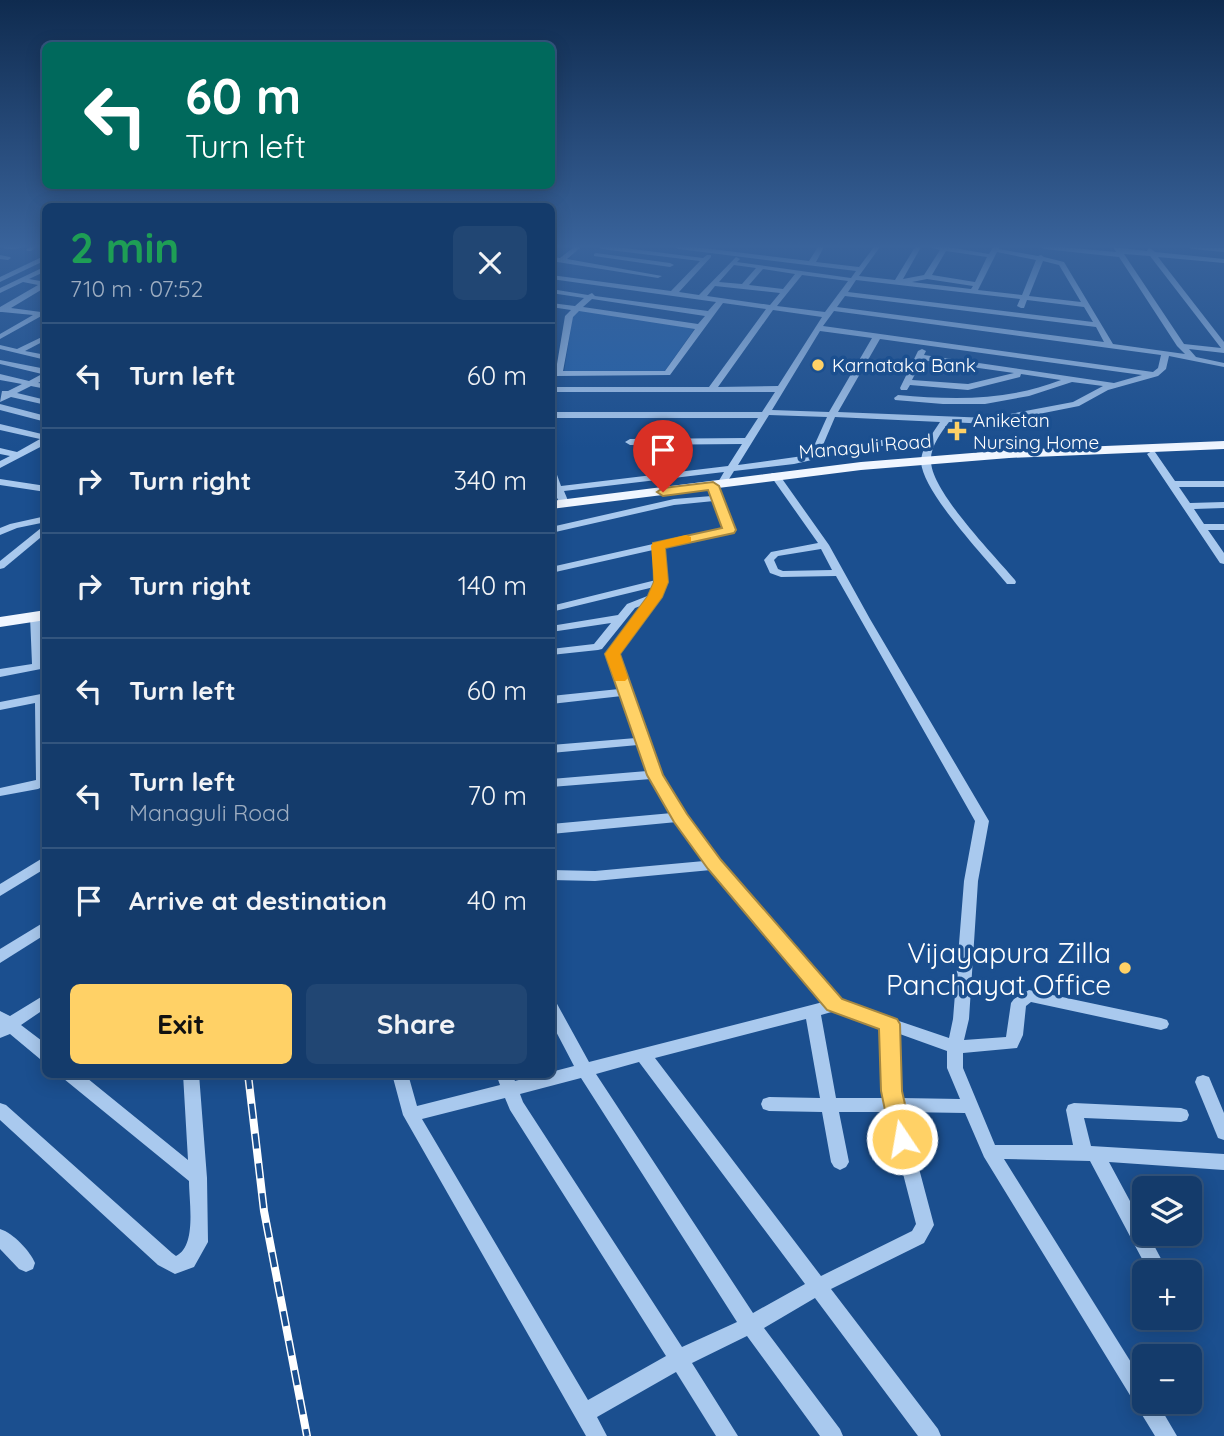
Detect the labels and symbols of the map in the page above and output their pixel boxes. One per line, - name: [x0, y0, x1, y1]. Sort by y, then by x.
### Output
- place label: Karnataka Bank: [832, 353, 976, 377]
- marker: Karnataka Bank: [810, 357, 826, 373]
- place label: Aniketan Nursing Home: [973, 408, 1099, 454]
- pin: [633, 420, 693, 492]
- marker: Aniketan Nursing Home: [947, 421, 967, 441]
- street label: Managuli Road: [798, 428, 932, 464]
- place label: Vijayapura Zilla Panchayat Office: [886, 935, 1111, 1002]
- marker: Vijayapura Zilla Panchayat Office: [1117, 960, 1133, 976]
- position arrow: [865, 1102, 939, 1176]

